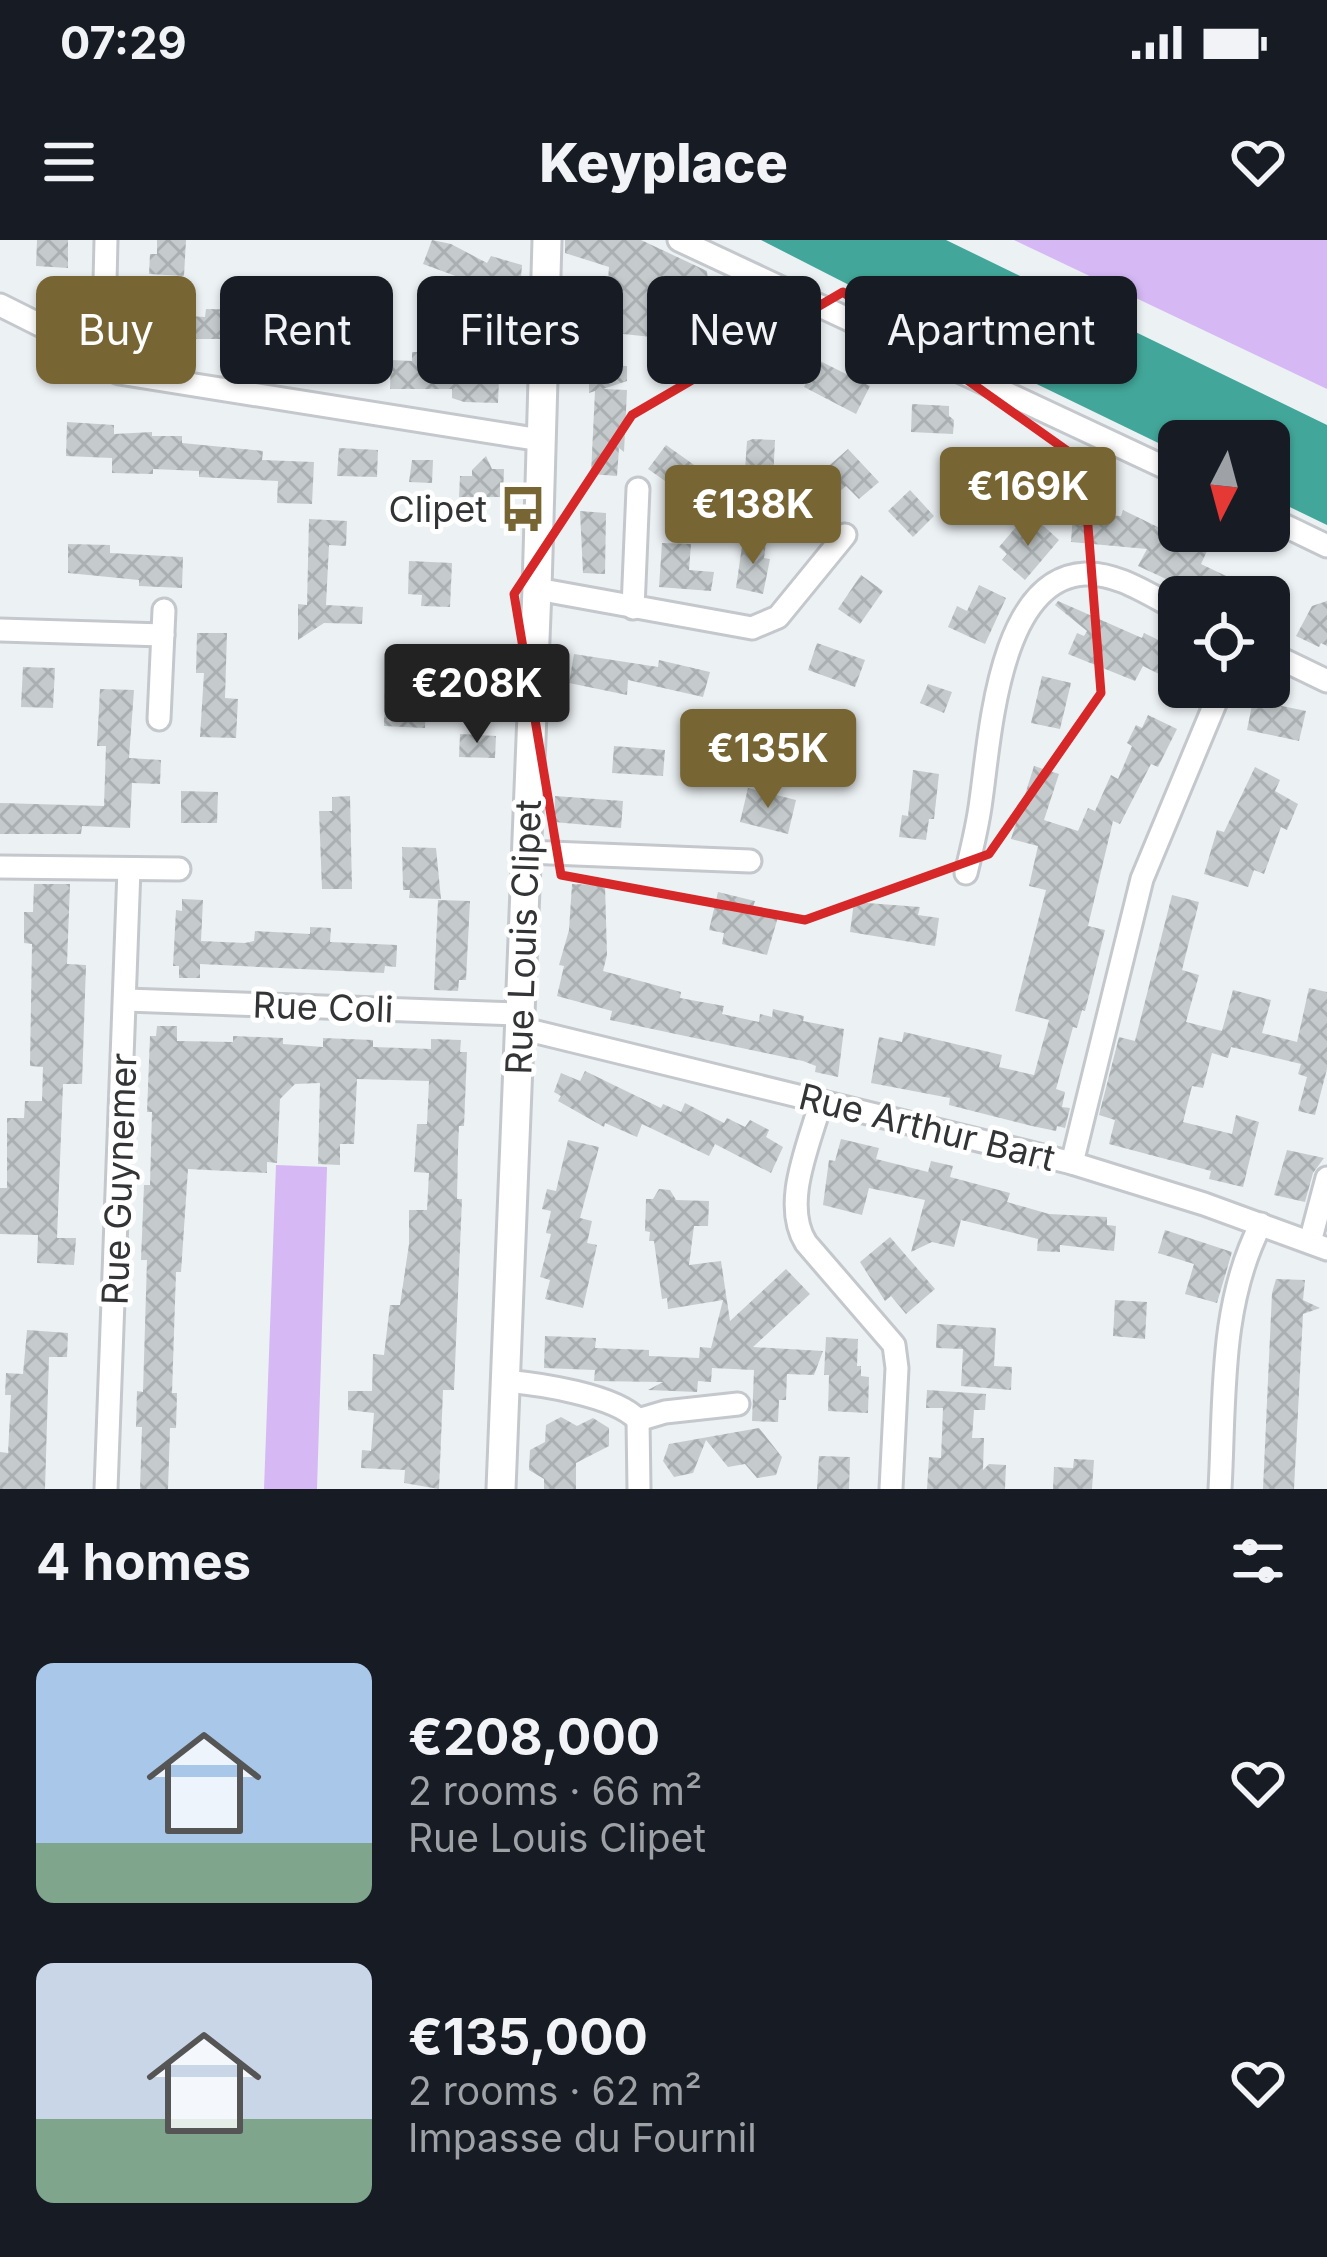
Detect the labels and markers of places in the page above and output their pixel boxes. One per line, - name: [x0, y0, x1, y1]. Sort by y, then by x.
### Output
- pin: €169K: [944, 447, 1112, 549]
- pin: €138K: [669, 465, 837, 567]
- bus stop icon: Clipet: [498, 484, 548, 534]
- place label: Clipet: [388, 487, 487, 531]
- pin: €208K: [393, 644, 561, 746]
- pin: €135K: [684, 709, 852, 811]

